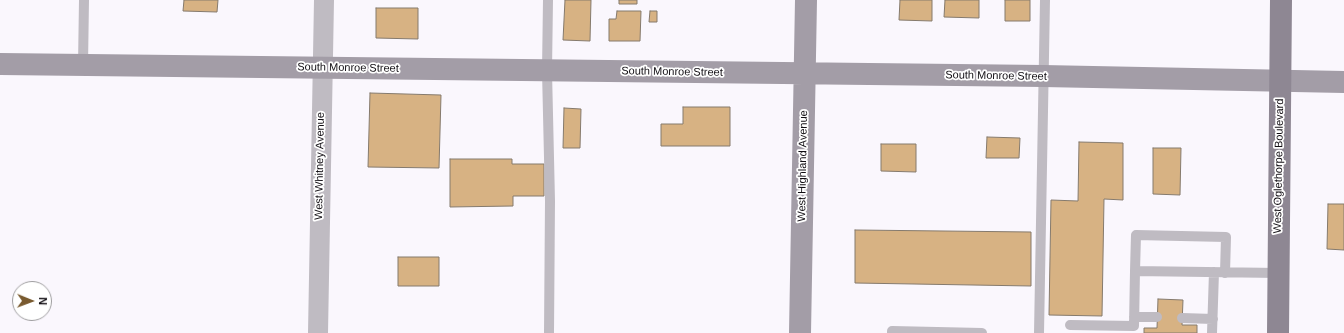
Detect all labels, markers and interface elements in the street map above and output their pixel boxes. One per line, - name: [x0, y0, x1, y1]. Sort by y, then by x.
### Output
- street label: South Monroe Street: [297, 61, 399, 75]
- street label: South Monroe Street: [621, 65, 723, 79]
- street label: South Monroe Street: [945, 69, 1047, 83]
- street label: West Oglethorpe Boulevard: [1271, 98, 1287, 234]
- street label: West Highland Avenue: [795, 110, 811, 222]
- street label: West Whitney Avenue: [312, 112, 328, 220]
- north arrow: [12, 281, 52, 321]
- text: N: [37, 297, 49, 305]

